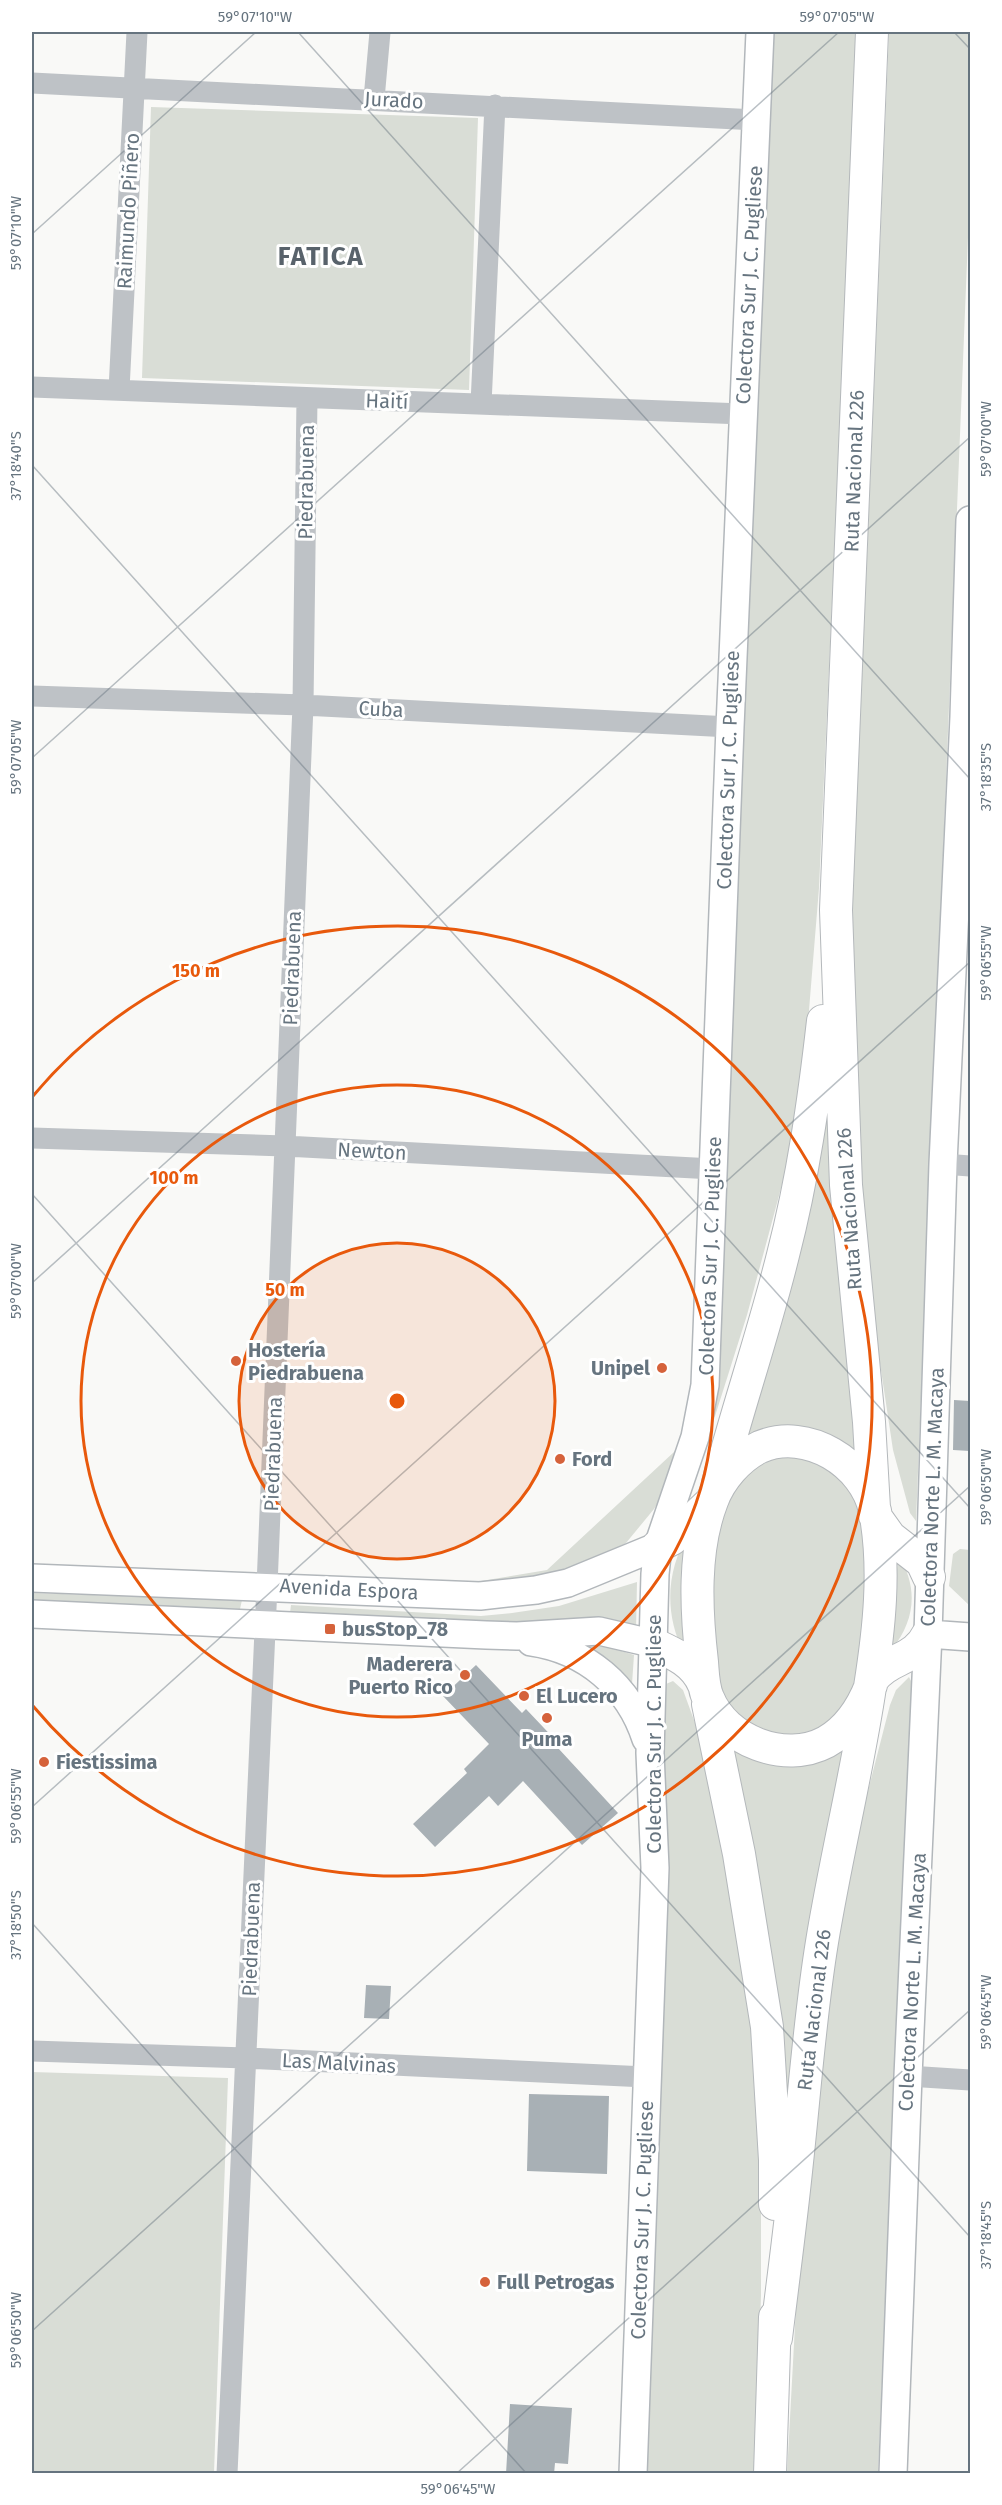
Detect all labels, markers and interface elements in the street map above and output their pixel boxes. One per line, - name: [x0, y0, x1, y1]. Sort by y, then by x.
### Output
- text: 59°07'10"W: [218, 8, 293, 26]
- text: 59°07'05"W: [800, 8, 875, 26]
- street label: Jurado: [364, 86, 424, 114]
- street label: Raimundo Piñero: [112, 132, 144, 290]
- street label: Colectora Sur J. C. Pugliese: [731, 165, 767, 405]
- text: 59°07'10"W: [7, 195, 25, 270]
- district label: FATICA: [278, 241, 364, 272]
- street label: Haití: [365, 388, 409, 414]
- street label: Ruta Nacional 226: [839, 389, 869, 553]
- text: 59°07'00"W: [977, 400, 995, 477]
- street label: Piedrabuena: [293, 424, 319, 540]
- text: 37°18'40"S: [7, 431, 25, 501]
- street label: Colectora Sur J. C. Pugliese: [712, 650, 744, 890]
- street label: Cuba: [358, 696, 404, 722]
- text: 59°07'05"W: [7, 719, 25, 794]
- text: 37°18'35"S: [977, 743, 995, 811]
- street label: Piedrabuena: [278, 910, 306, 1026]
- text: 59°06'55"W: [977, 925, 995, 1001]
- text: 150 m: [172, 960, 220, 982]
- street label: Ruta Nacional 226: [831, 1127, 867, 1291]
- street label: Colectora Sur J. C. Pugliese: [694, 1136, 726, 1376]
- street label: Newton: [337, 1137, 407, 1165]
- text: 100 m: [150, 1167, 198, 1189]
- text: 59°07'00"W: [7, 1242, 25, 1319]
- text: 50 m: [265, 1279, 305, 1301]
- place label: Hostería Piedrabuena: [248, 1338, 364, 1385]
- marker: Hostería Piedrabuena: [229, 1354, 243, 1368]
- place label: Unipel: [591, 1356, 650, 1380]
- marker: Unipel: [655, 1361, 669, 1375]
- street label: Colectora Norte L. M. Macaya: [915, 1367, 949, 1627]
- centre of rings: [387, 1391, 407, 1411]
- street label: Piedrabuena: [259, 1396, 287, 1512]
- place label: Ford: [572, 1447, 612, 1471]
- text: 59°06'50"W: [977, 1448, 995, 1525]
- marker: Ford: [553, 1452, 567, 1466]
- street label: Avenida Espora: [279, 1573, 419, 1605]
- street label: Colectora Sur J. C. Pugliese: [642, 1614, 666, 1854]
- place label: busStop_78: [342, 1617, 448, 1641]
- marker: busStop_78: [323, 1622, 337, 1636]
- place label: Maderera Puerto Rico: [348, 1652, 453, 1699]
- marker: Maderera Puerto Rico: [458, 1668, 472, 1682]
- place label: El Lucero: [536, 1684, 618, 1708]
- marker: El Lucero: [517, 1689, 531, 1703]
- marker: Puma: [540, 1711, 554, 1725]
- place label: Puma: [522, 1727, 572, 1751]
- place label: Fiestissima: [56, 1750, 158, 1774]
- marker: Fiestissima: [37, 1755, 51, 1769]
- text: 59°06'55"W: [7, 1768, 25, 1844]
- street label: Colectora Norte L. M. Macaya: [893, 1852, 931, 2112]
- street label: Piedrabuena: [237, 1881, 265, 1997]
- text: 37°18'50"S: [7, 1890, 25, 1960]
- street label: Ruta Nacional 226: [792, 1928, 836, 2092]
- text: 59°06'45"W: [977, 1974, 995, 2050]
- street label: Las Malvinas: [281, 2048, 397, 2078]
- street label: Colectora Sur J. C. Pugliese: [626, 2100, 658, 2340]
- text: 37°18'45"S: [977, 2201, 995, 2269]
- place label: Full Petrogas: [497, 2270, 615, 2294]
- marker: Full Petrogas: [478, 2275, 492, 2289]
- text: 59°06'50"W: [7, 2291, 25, 2368]
- text: 59°06'45"W: [420, 2480, 496, 2498]

